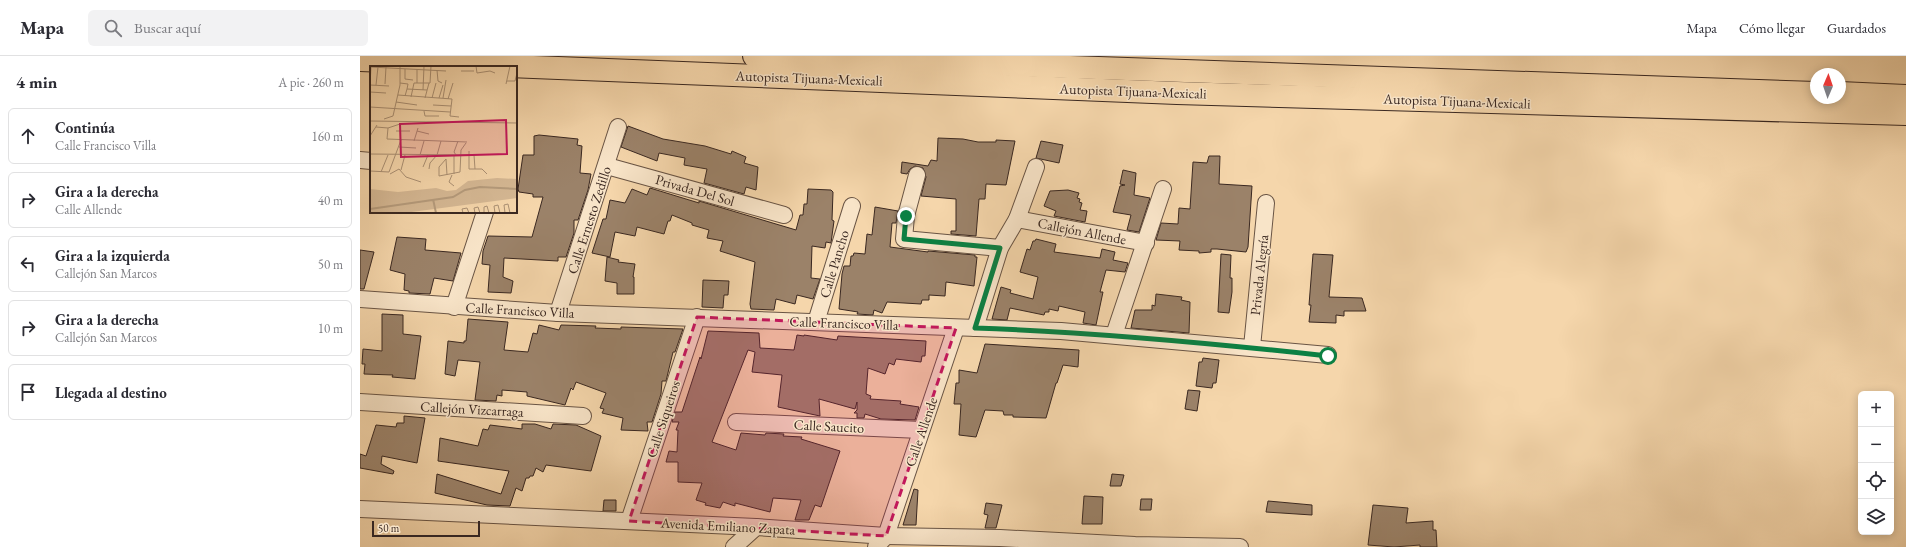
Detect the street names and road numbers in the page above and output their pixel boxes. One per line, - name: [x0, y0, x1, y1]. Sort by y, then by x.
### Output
- street label: Autopista Tijuana-Mexicali: [734, 66, 883, 90]
- street label: Autopista Tijuana-Mexicali: [1058, 79, 1207, 103]
- street label: Autopista Tijuana-Mexicali: [1382, 89, 1531, 113]
- street label: Calle Ernesto Zedillo: [563, 164, 615, 276]
- street label: Privada Del Sol: [653, 170, 737, 210]
- street label: Callejón Allende: [1036, 214, 1128, 249]
- street label: Calle Pancho: [815, 228, 853, 300]
- street label: Privada Alegría: [1246, 233, 1272, 316]
- street label: Calle Francisco Villa: [465, 298, 575, 322]
- street label: Calle Francisco Villa: [789, 312, 899, 334]
- street label: Calle Siqueiros: [642, 378, 684, 460]
- street label: Calle Allende: [901, 394, 941, 469]
- street label: Callejón Vizcarraga: [420, 397, 525, 421]
- street label: Calle Saucito: [793, 415, 865, 437]
- street label: Avenida Emiliano Zapata: [659, 513, 796, 539]

